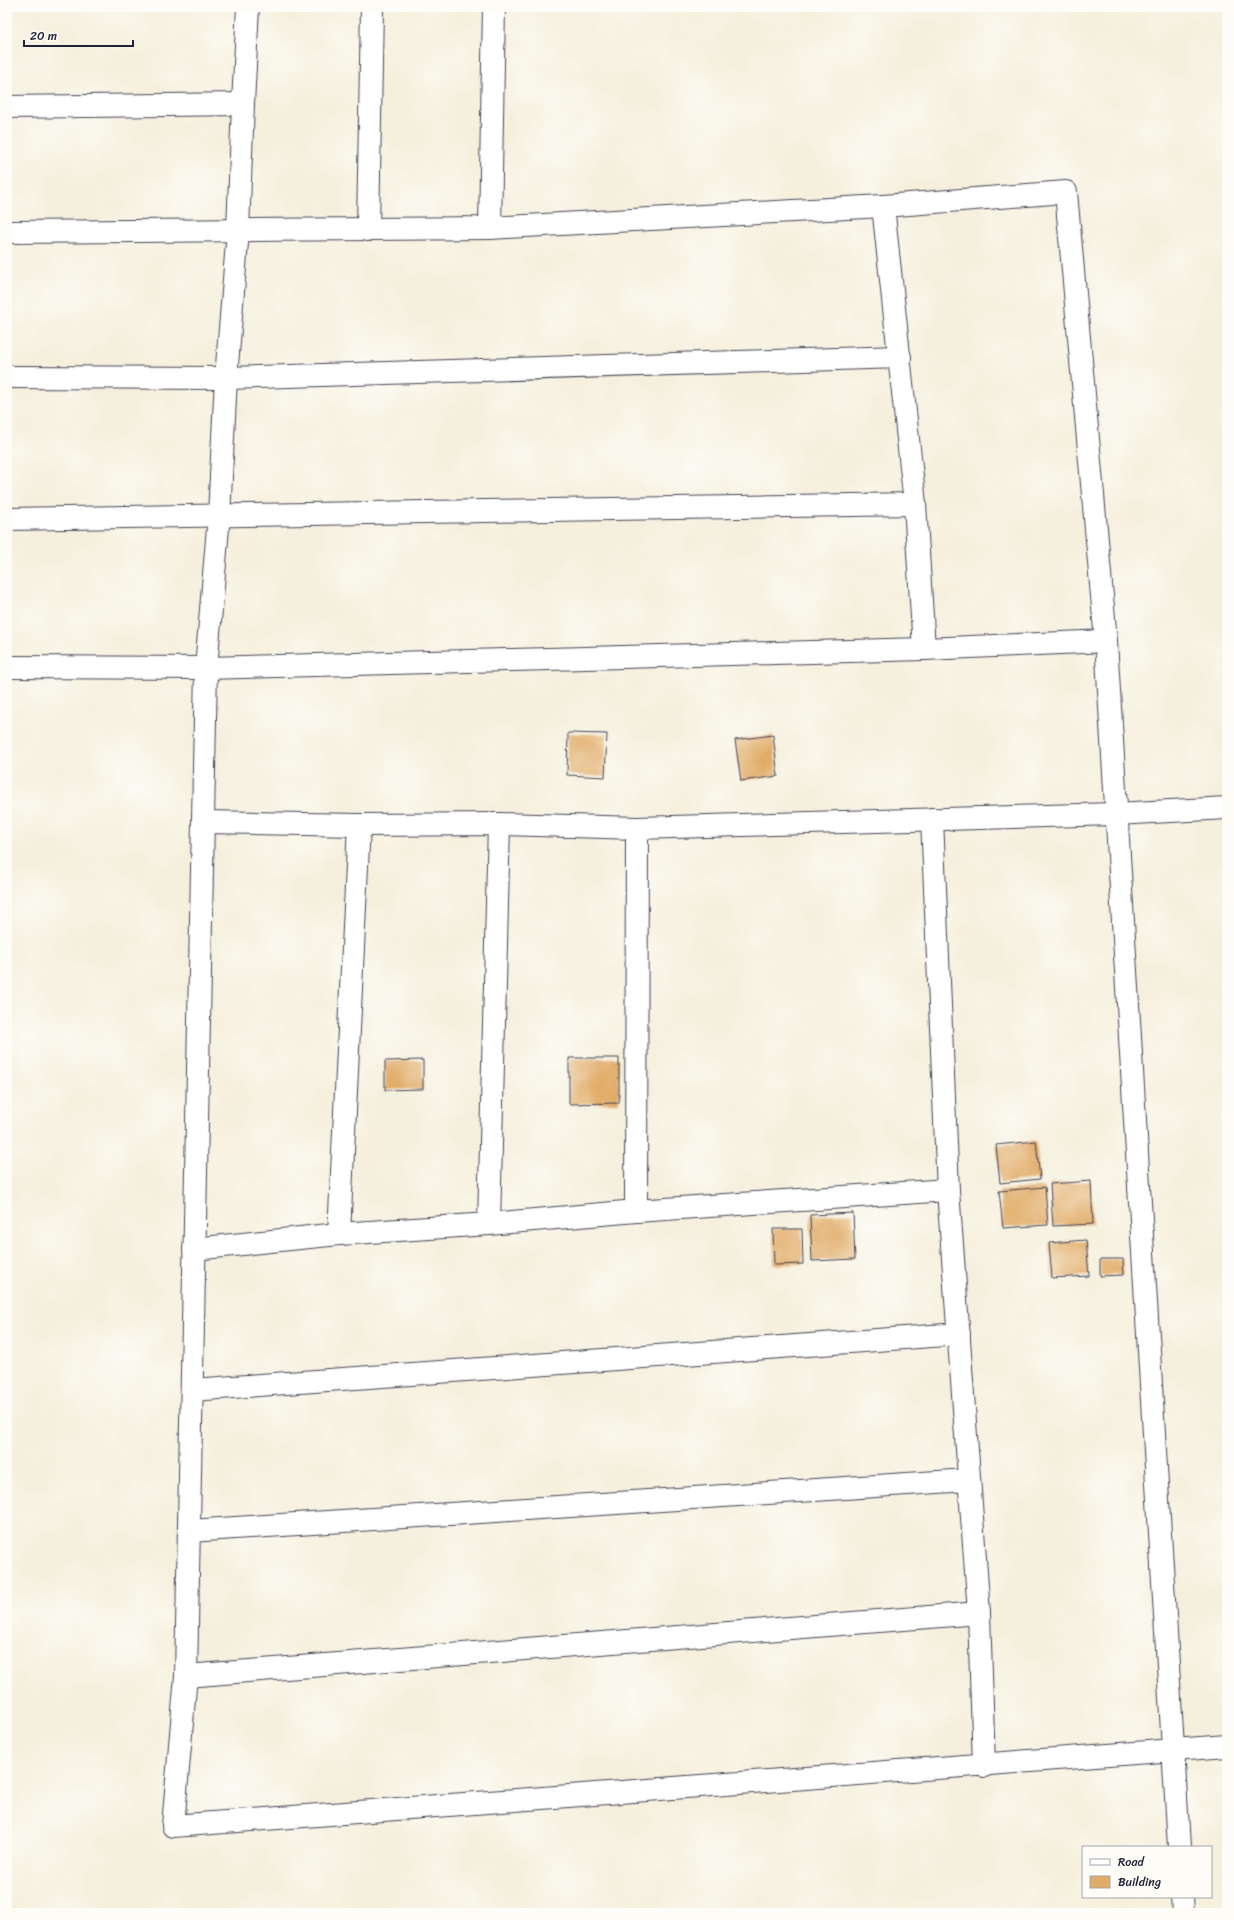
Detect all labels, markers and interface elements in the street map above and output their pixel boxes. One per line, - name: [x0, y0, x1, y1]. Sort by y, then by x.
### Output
- scale bar: [24, 22, 133, 48]
- text: 20 m: [30, 25, 57, 47]
- legend: [1082, 1846, 1212, 1898]
- text: Road: [1118, 1851, 1145, 1873]
- text: Building: [1118, 1871, 1161, 1893]

